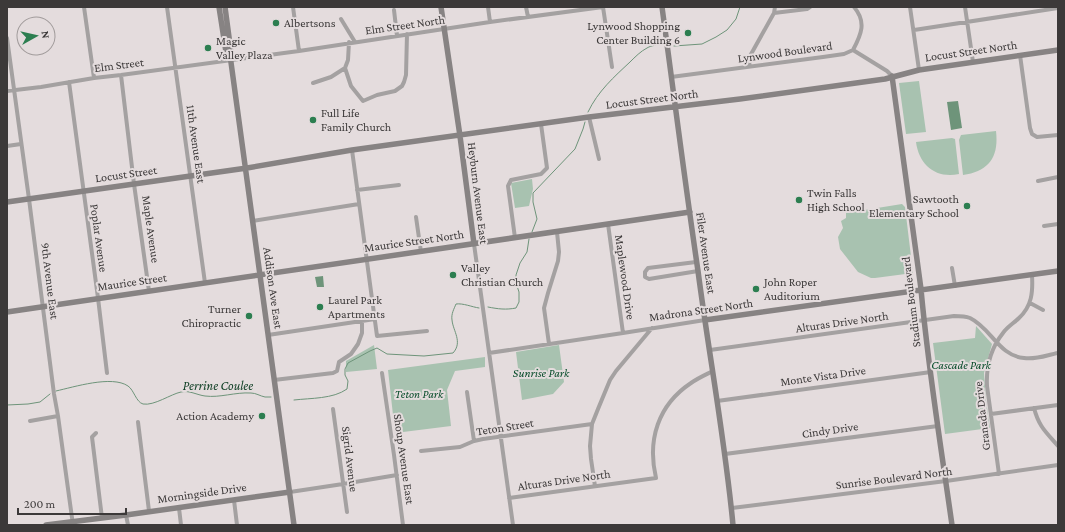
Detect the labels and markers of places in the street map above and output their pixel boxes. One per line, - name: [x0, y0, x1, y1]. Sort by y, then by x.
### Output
- place label: Albertsons: [284, 16, 336, 30]
- marker: Albertsons: [271, 18, 281, 28]
- place label: Lynwood Shopping Center Building 6: [587, 19, 680, 47]
- marker: Lynwood Shopping Center Building 6: [683, 28, 693, 38]
- place label: Magic Valley Plaza: [216, 34, 273, 62]
- marker: Magic Valley Plaza: [203, 43, 213, 53]
- place label: Full Life Family Church: [321, 106, 392, 134]
- marker: Full Life Family Church: [308, 115, 318, 125]
- place label: Twin Falls High School: [807, 186, 865, 214]
- place label: Sawtooth Elementary School: [869, 192, 960, 220]
- marker: Twin Falls High School: [794, 195, 804, 205]
- marker: Sawtooth Elementary School: [962, 201, 972, 211]
- place label: Valley Christian Church: [461, 261, 544, 289]
- marker: Valley Christian Church: [448, 270, 458, 280]
- place label: John Roper Auditorium: [763, 275, 820, 303]
- marker: John Roper Auditorium: [751, 284, 761, 294]
- place label: Laurel Park Apartments: [328, 293, 385, 321]
- place label: Turner Chiropractic: [181, 302, 242, 330]
- marker: Laurel Park Apartments: [315, 302, 325, 312]
- marker: Turner Chiropractic: [244, 311, 254, 321]
- place label: Action Academy: [176, 409, 254, 423]
- marker: Action Academy: [257, 411, 267, 421]

